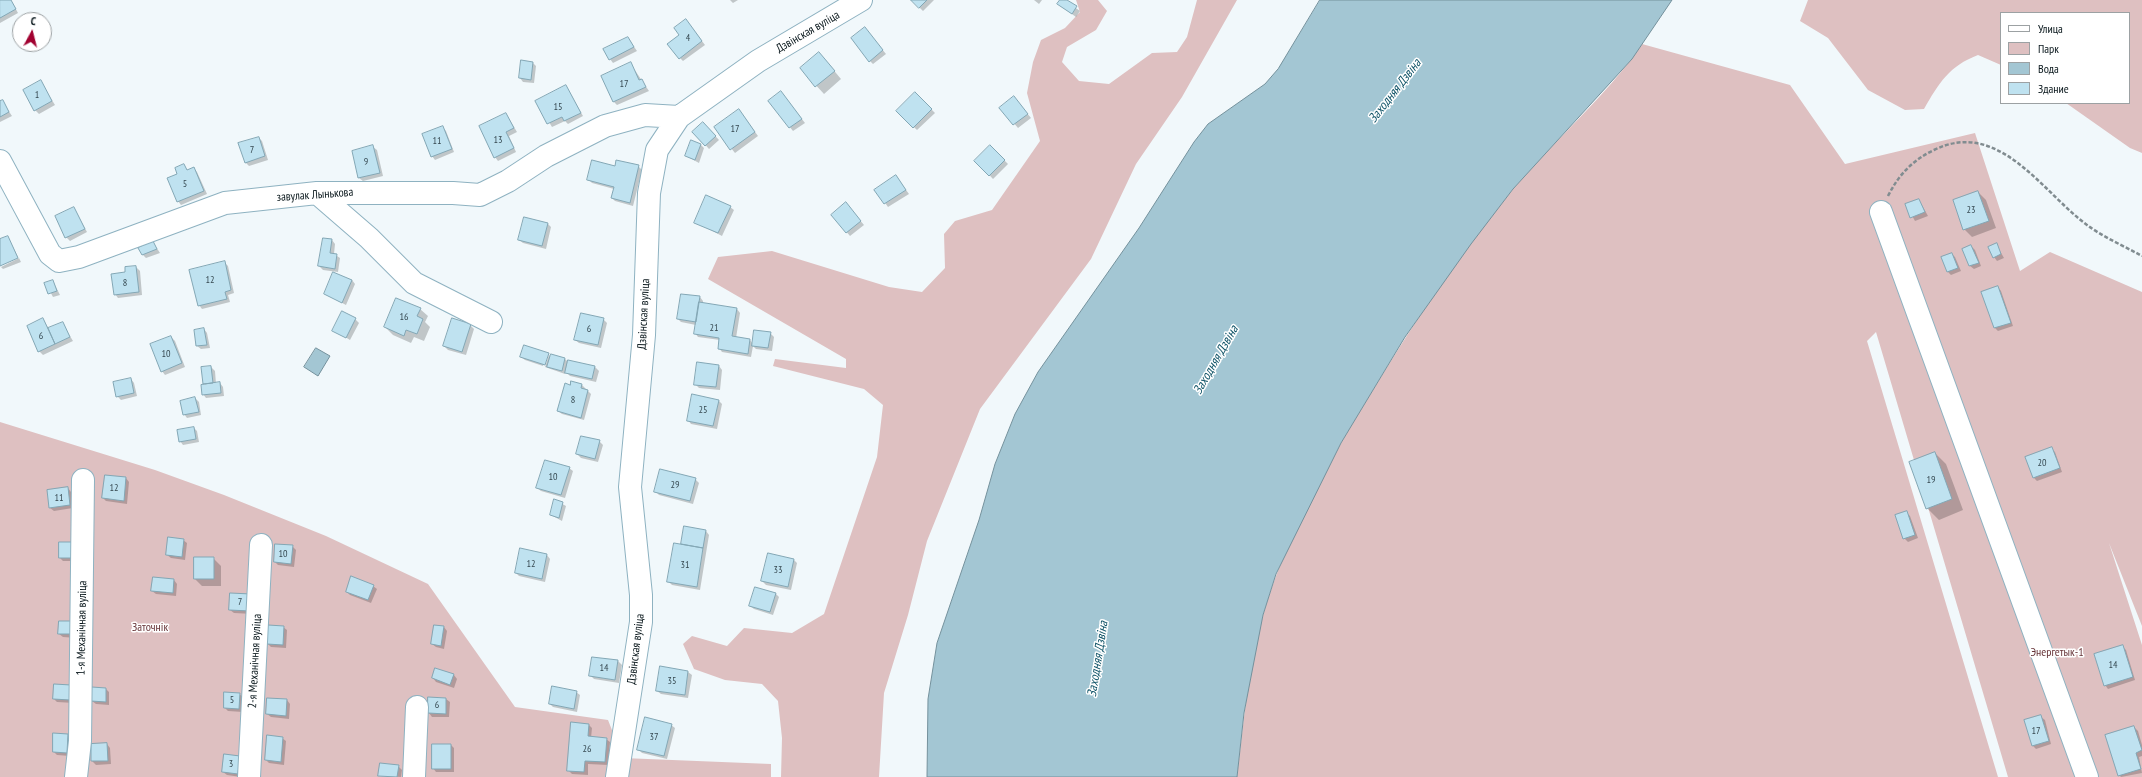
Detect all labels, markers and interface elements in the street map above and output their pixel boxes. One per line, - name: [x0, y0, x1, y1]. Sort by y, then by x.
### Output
- street label: Дзвінская вуліца: [774, 8, 842, 56]
- north arrow: [12, 12, 52, 52]
- legend: [2000, 12, 2130, 104]
- text: С: [30, 14, 37, 28]
- text: Улица: [2038, 21, 2063, 36]
- house number: 4: [686, 32, 690, 44]
- text: Парк: [2038, 41, 2059, 56]
- water label: Заходняя Дзвіна: [1365, 56, 1425, 126]
- text: Вода: [2038, 61, 2059, 76]
- house number: 17: [620, 78, 628, 90]
- text: Здание: [2038, 81, 2069, 96]
- house number: 1: [35, 89, 39, 101]
- house number: 15: [554, 101, 562, 113]
- house number: 17: [731, 123, 739, 135]
- house number: 13: [494, 134, 502, 146]
- house number: 11: [433, 135, 441, 147]
- house number: 7: [250, 144, 254, 156]
- house number: 9: [364, 156, 368, 168]
- house number: 5: [183, 178, 187, 190]
- street label: завулак Лынькова: [276, 185, 354, 205]
- house number: 23: [1967, 204, 1975, 216]
- house number: 12: [206, 274, 214, 286]
- house number: 8: [123, 277, 127, 289]
- street label: Дзвінская вуліца: [635, 278, 653, 350]
- house number: 16: [400, 311, 408, 323]
- house number: 21: [710, 322, 718, 334]
- house number: 6: [587, 323, 591, 335]
- water label: Заходняя Дзвіна: [1190, 323, 1242, 397]
- house number: 6: [39, 330, 43, 342]
- house number: 10: [162, 348, 170, 360]
- house number: 8: [571, 394, 575, 406]
- house number: 25: [699, 404, 707, 416]
- house number: 20: [2038, 457, 2046, 469]
- house number: 10: [549, 471, 557, 483]
- house number: 19: [1927, 474, 1935, 486]
- house number: 29: [671, 479, 679, 491]
- house number: 12: [110, 482, 118, 494]
- house number: 11: [55, 492, 63, 504]
- house number: 10: [279, 548, 287, 560]
- house number: 12: [527, 558, 535, 570]
- house number: 31: [681, 559, 689, 571]
- house number: 33: [774, 564, 782, 576]
- street label: 1-я Механічная вуліца: [74, 580, 90, 676]
- house number: 7: [238, 596, 242, 608]
- street label: 2-я Механічная вуліца: [245, 613, 265, 709]
- street label: Дзвінская вуліца: [625, 613, 647, 685]
- water label: Заходняя Дзвіна: [1084, 620, 1112, 698]
- park label: Заточнік: [132, 621, 168, 635]
- park label: Энергетык-1: [2030, 646, 2084, 660]
- house number: 14: [2109, 659, 2117, 671]
- house number: 14: [600, 662, 608, 674]
- house number: 35: [668, 675, 676, 687]
- house number: 5: [230, 694, 234, 706]
- house number: 6: [435, 699, 439, 711]
- house number: 17: [2032, 725, 2040, 737]
- house number: 37: [650, 731, 658, 743]
- house number: 26: [583, 743, 591, 755]
- house number: 3: [229, 758, 233, 770]

